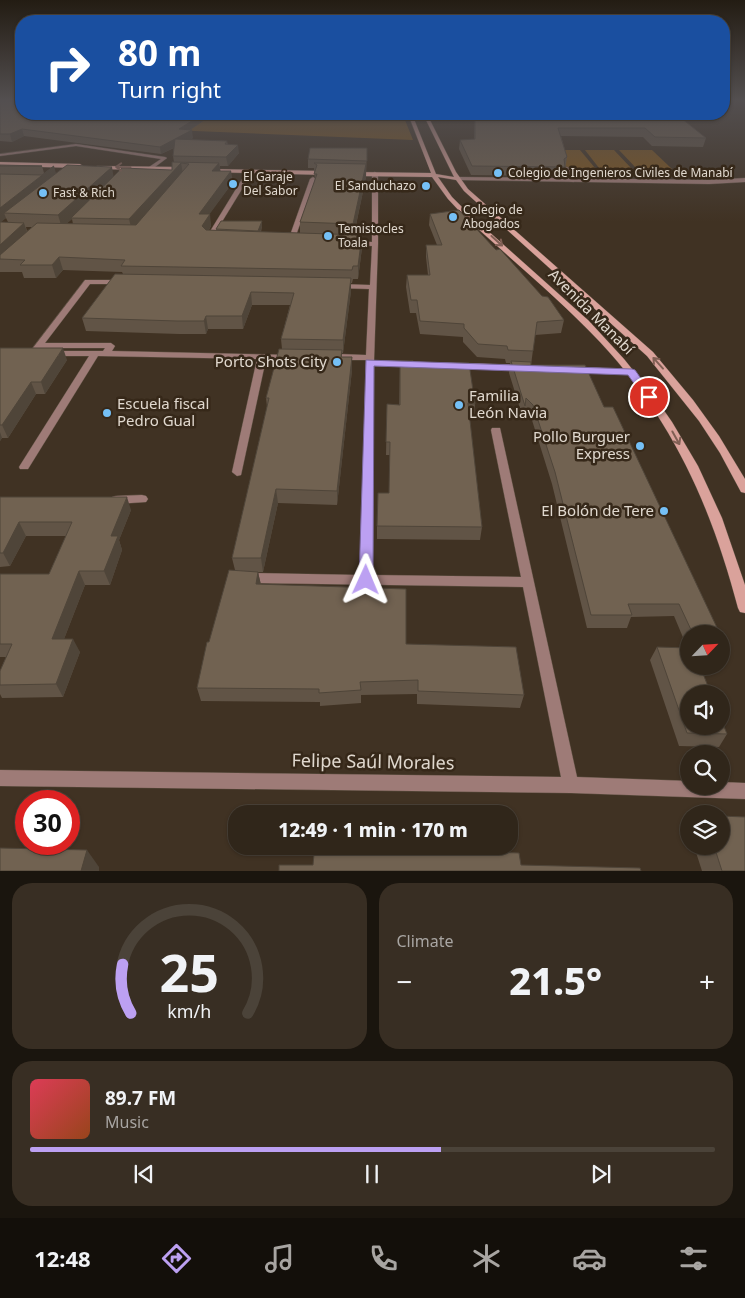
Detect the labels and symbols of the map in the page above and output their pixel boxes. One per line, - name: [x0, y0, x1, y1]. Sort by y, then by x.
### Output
- one-way arrow: [115, 163, 131, 172]
- place label: Colegio de Ingenieros Civiles de Manabí: [508, 164, 734, 181]
- marker: Colegio de Ingenieros Civiles de Manabí: [492, 167, 504, 179]
- place label: El Garaje Del Sabor: [243, 168, 298, 199]
- place label: El Sanduchazo: [335, 177, 416, 194]
- marker: El Garaje Del Sabor: [227, 178, 239, 190]
- marker: El Sanduchazo: [420, 180, 432, 192]
- place label: Fast & Rich: [53, 184, 115, 201]
- marker: Fast & Rich: [37, 187, 49, 199]
- place label: Colegio de Abogados: [463, 201, 523, 232]
- marker: Colegio de Abogados: [447, 211, 459, 223]
- place label: Temistocles Toala: [338, 220, 404, 251]
- marker: Temistocles Toala: [322, 230, 334, 242]
- one-way arrow: [490, 235, 503, 247]
- street label: Avenida Manabí: [545, 264, 640, 359]
- place label: Porto Shots City: [215, 351, 327, 371]
- marker: Porto Shots City: [331, 356, 343, 368]
- one-way arrow: [652, 357, 664, 370]
- pin: [628, 376, 670, 418]
- place label: Familia León Navia: [469, 385, 547, 422]
- place label: Escuela fiscal Pedro Gual: [117, 393, 209, 430]
- marker: Familia León Navia: [453, 399, 465, 411]
- marker: Escuela fiscal Pedro Gual: [101, 407, 113, 419]
- place label: Pollo Burguer Express: [533, 426, 630, 463]
- one-way arrow: [671, 430, 681, 444]
- marker: Pollo Burguer Express: [634, 440, 646, 452]
- place label: El Bolón de Tere: [541, 500, 654, 520]
- marker: El Bolón de Tere: [658, 505, 670, 517]
- position arrow: [339, 553, 391, 605]
- north arrow: [680, 625, 730, 675]
- street label: Felipe Saúl Morales: [291, 748, 455, 774]
- speed limit sign: 30: [15, 790, 80, 855]

